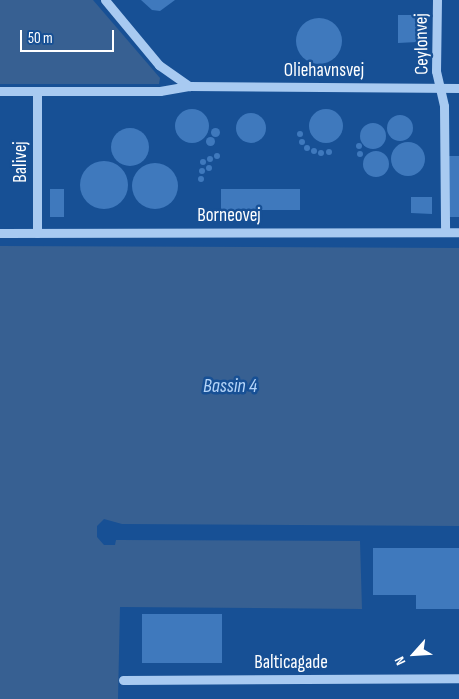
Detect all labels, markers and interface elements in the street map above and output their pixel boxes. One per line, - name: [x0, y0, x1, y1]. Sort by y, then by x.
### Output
- street label: Ceylonvej: [410, 13, 434, 75]
- scale bar: [22, 20, 116, 52]
- text: 50 m: [28, 29, 53, 48]
- street label: Oliehavnsvej: [284, 60, 364, 82]
- street label: Balivej: [10, 141, 32, 183]
- street label: Borneovej: [197, 205, 261, 227]
- water label: Bassin 4: [203, 374, 257, 398]
- north arrow: [389, 629, 439, 679]
- street label: Balticagade: [254, 652, 328, 674]
- text: N: [391, 654, 409, 668]

